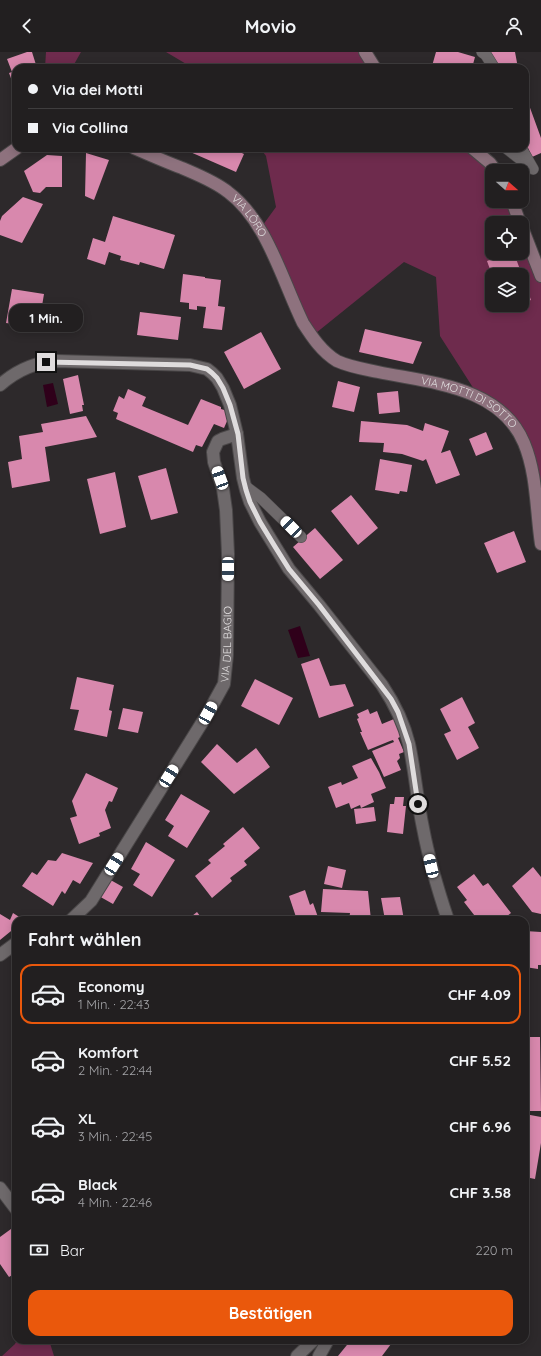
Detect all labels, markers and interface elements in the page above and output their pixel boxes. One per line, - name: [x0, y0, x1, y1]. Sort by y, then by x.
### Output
- icon: back: [16, 15, 38, 37]
- text: Movio: [245, 15, 296, 38]
- icon: person: [503, 15, 525, 37]
- text: Via dei Motti: [52, 80, 143, 99]
- text: Via Collina: [52, 118, 128, 137]
- north arrow: [485, 164, 529, 208]
- map controls: [485, 164, 529, 312]
- street label: VIA LÔRO: [229, 191, 270, 239]
- button: locate: [485, 216, 529, 260]
- button: layers: [485, 268, 529, 312]
- callout: 1 Min.: [9, 304, 83, 332]
- text: 1 Min.: [29, 310, 63, 326]
- route end: [37, 353, 55, 371]
- street label: VIA MOTTI DI SOTTO: [420, 373, 520, 431]
- car: [210, 465, 230, 491]
- car: [278, 514, 304, 540]
- car: [222, 557, 234, 581]
- street label: VIA DEL BAGIO: [217, 606, 234, 683]
- car: [197, 700, 219, 726]
- car: [158, 763, 180, 789]
- route start: [409, 795, 427, 813]
- car: [103, 851, 125, 877]
- car: [422, 853, 440, 879]
- text: Fahrt wählen: [28, 928, 142, 951]
- icon: car: [30, 976, 66, 1012]
- text: Economy: [78, 977, 145, 996]
- text: CHF 4.09: [448, 985, 511, 1004]
- text: 1 Min. · 22:43: [78, 996, 150, 1012]
- icon: car: [30, 1042, 66, 1078]
- text: Komfort: [78, 1043, 139, 1062]
- text: CHF 5.52: [449, 1051, 511, 1070]
- text: 2 Min. · 22:44: [78, 1062, 152, 1078]
- icon: car: [30, 1108, 66, 1144]
- text: XL: [78, 1109, 96, 1128]
- text: CHF 6.96: [449, 1117, 511, 1136]
- text: 3 Min. · 22:45: [78, 1128, 152, 1144]
- icon: car: [30, 1174, 66, 1210]
- text: Black: [78, 1175, 118, 1194]
- text: CHF 3.58: [450, 1183, 511, 1202]
- text: 4 Min. · 22:46: [78, 1194, 152, 1210]
- icon: cash: [28, 1239, 50, 1261]
- text: Bar: [60, 1241, 85, 1260]
- text: 220 m: [475, 1242, 513, 1258]
- button: Bestätigen: [28, 1290, 513, 1336]

